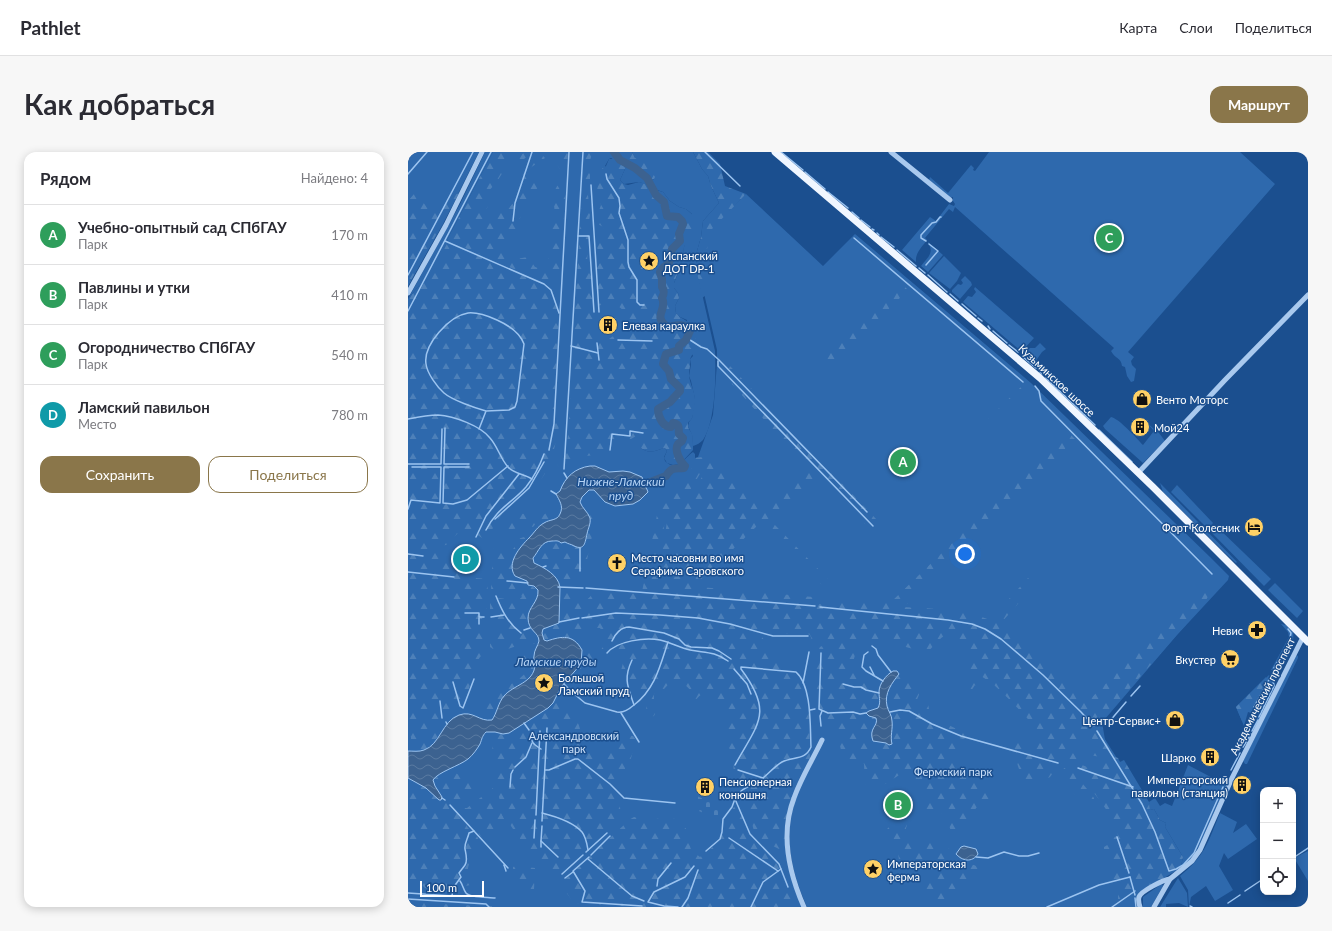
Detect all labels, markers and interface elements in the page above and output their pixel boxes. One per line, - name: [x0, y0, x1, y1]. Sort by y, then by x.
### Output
- text: Pathlet: [20, 16, 81, 39]
- text: Карта: [1119, 19, 1157, 36]
- text: Слои: [1179, 19, 1213, 36]
- text: Поделиться: [1235, 19, 1312, 36]
- button: Маршрут: [1210, 86, 1308, 123]
- text: Как добраться: [24, 87, 215, 121]
- text: Рядом: [40, 168, 91, 189]
- text: Найдено: 4: [301, 170, 368, 186]
- text: Учебно-опытный сад СПбГАУ: [78, 218, 287, 236]
- pin: C: [1096, 223, 1122, 253]
- text: A: [48, 227, 58, 243]
- text: 170 m: [331, 227, 368, 243]
- text: Парк: [78, 236, 108, 252]
- place label: Испанский ДОТ DP-1: [663, 249, 718, 275]
- place icon: Испанский ДОТ DP-1: [638, 250, 660, 272]
- text: Павлины и утки: [78, 278, 190, 296]
- text: B: [49, 287, 57, 303]
- text: 410 m: [331, 287, 368, 303]
- text: Парк: [78, 296, 108, 312]
- building icon: Елевая караулка: [597, 314, 619, 336]
- place label: Елевая караулка: [622, 319, 705, 332]
- text: Огородничество СПбГАУ: [78, 338, 255, 356]
- street label: Кузьминское шоссе: [1016, 341, 1098, 419]
- text: C: [49, 347, 57, 363]
- text: 540 m: [331, 347, 368, 363]
- text: Парк: [78, 356, 108, 372]
- shop icon: Венто Моторс: [1131, 388, 1153, 410]
- place label: Венто Моторс: [1156, 393, 1228, 406]
- text: Ламский павильон: [78, 398, 210, 416]
- text: D: [48, 407, 58, 423]
- text: 780 m: [331, 407, 368, 423]
- text: Место: [78, 416, 117, 432]
- building icon: Мой24: [1129, 416, 1151, 438]
- place label: Мой24: [1154, 421, 1190, 434]
- pin: A: [890, 447, 916, 477]
- button: Сохранить: [40, 456, 200, 493]
- button: Поделиться: [208, 456, 368, 493]
- water label: Нижне-Ламский пруд: [577, 474, 665, 503]
- hotel icon: Форт Колесник: [1243, 516, 1265, 538]
- place label: Форт Колесник: [1162, 521, 1240, 534]
- pin: D: [453, 544, 479, 574]
- your location: [955, 544, 975, 564]
- place label: Место часовни во имя Серафима Саровского: [631, 551, 744, 577]
- church icon: Место часовни во имя Серафима Саровского: [606, 552, 628, 574]
- pharmacy icon: Невис: [1246, 619, 1268, 641]
- place label: Невис: [1212, 624, 1243, 637]
- street label: Академический проспект: [1227, 635, 1298, 757]
- supermarket icon: Вкустер: [1219, 648, 1241, 670]
- place label: Вкустер: [1175, 653, 1216, 666]
- water label: Ламские пруды: [515, 654, 597, 669]
- place label: Большой Ламский пруд: [557, 671, 630, 697]
- place icon: Большой Ламский пруд: [533, 672, 555, 694]
- shop icon: Центр-Сервис+: [1164, 709, 1186, 731]
- place label: Центр-Сервис+: [1082, 714, 1161, 727]
- park label: Александровский парк: [529, 729, 619, 755]
- building icon: Шарко: [1199, 746, 1221, 768]
- place label: Шарко: [1161, 751, 1196, 764]
- park label: Фермский парк: [914, 765, 992, 778]
- place label: Императорский павильон (станция): [1131, 773, 1228, 799]
- building icon: Императорский павильон (станция): [1231, 774, 1253, 796]
- place label: Пенсионерная конюшня: [719, 775, 792, 801]
- building icon: Пенсионерная конюшня: [694, 776, 716, 798]
- map controls: [1260, 787, 1296, 895]
- button: +: [1260, 787, 1296, 823]
- pin: B: [885, 790, 911, 820]
- button: −: [1260, 823, 1296, 859]
- place label: Императорская ферма: [887, 857, 966, 883]
- place icon: Императорская ферма: [862, 858, 884, 880]
- button: locate: [1260, 859, 1296, 895]
- scale bar: [420, 879, 484, 898]
- text: 100 m: [426, 881, 457, 894]

